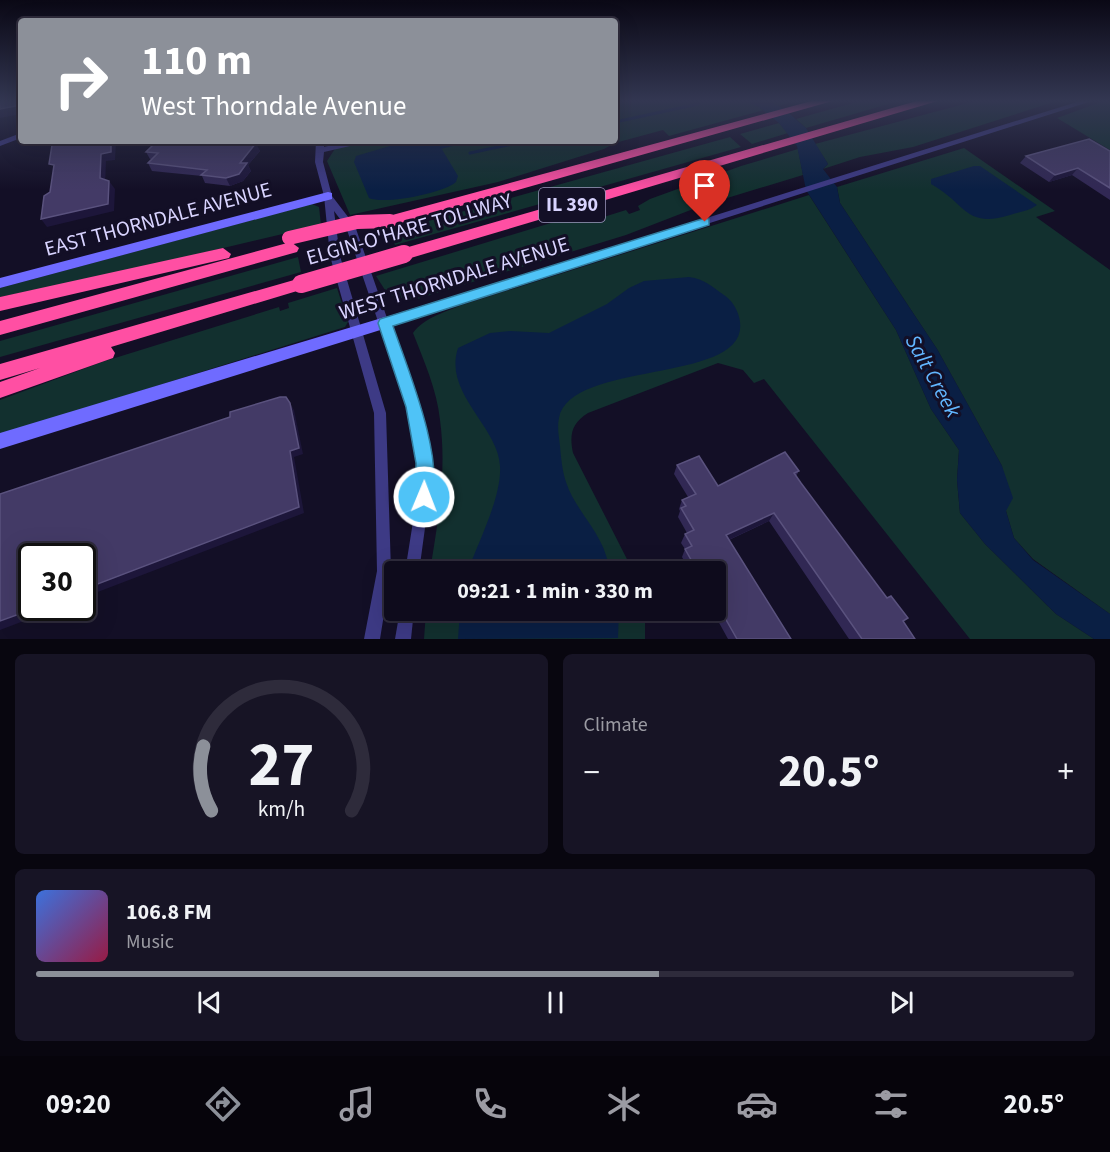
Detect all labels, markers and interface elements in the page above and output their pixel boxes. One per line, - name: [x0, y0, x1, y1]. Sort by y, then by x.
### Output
- text: 110 m: [141, 31, 252, 91]
- icon: right: [42, 42, 120, 120]
- text: West Thorndale Avenue: [141, 87, 406, 126]
- pin: [679, 160, 730, 222]
- icon: arrive: [688, 169, 721, 202]
- street label: EAST THORNDALE AVENUE: [41, 174, 275, 264]
- street label: ELGIN-O'HARE TOLLWAY: [303, 185, 516, 273]
- road number: IL 390: [539, 188, 605, 222]
- street label: WEST THORNDALE AVENUE: [335, 229, 573, 327]
- water label: Salt Creek: [897, 328, 969, 424]
- position arrow: [392, 465, 456, 529]
- speed limit sign: 30: [18, 543, 96, 621]
- text: 09:21 · 1 min · 330 m: [457, 575, 653, 607]
- text: Climate: [584, 711, 648, 739]
- text: 27: [248, 721, 314, 810]
- text: 20.5°: [778, 740, 879, 804]
- text: −: [584, 749, 600, 796]
- text: +: [1058, 749, 1074, 796]
- text: km/h: [257, 794, 305, 825]
- text: 106.8 FM: [126, 896, 212, 928]
- text: Music: [126, 928, 174, 956]
- icon: previous: [193, 986, 226, 1019]
- icon: pause: [539, 986, 572, 1019]
- icon: next: [885, 986, 918, 1019]
- icon: directions: [202, 1083, 244, 1125]
- icon: music: [336, 1083, 378, 1125]
- icon: phone: [469, 1083, 511, 1125]
- icon: climate: [603, 1083, 645, 1125]
- icon: car: [736, 1083, 778, 1125]
- icon: filters: [870, 1083, 912, 1125]
- text: 09:20: [46, 1085, 111, 1124]
- text: 20.5°: [1003, 1085, 1064, 1124]

